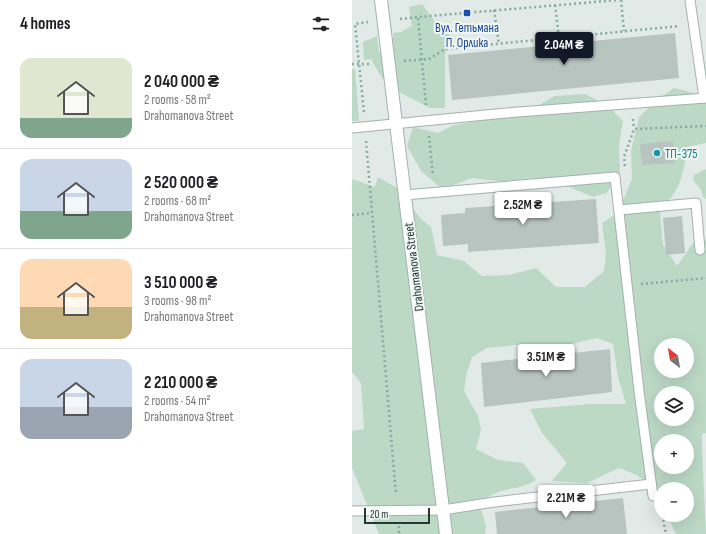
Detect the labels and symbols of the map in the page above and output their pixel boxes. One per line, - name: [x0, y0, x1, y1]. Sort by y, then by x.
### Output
- marker: Вул. Гетьмана П. Орлика: [462, 8, 472, 18]
- place label: Вул. Гетьмана П. Орлика: [435, 20, 499, 51]
- pin: 2.04M ₴: [527, 32, 601, 66]
- place label: ТП-375: [665, 146, 698, 162]
- marker: ТП-375: [652, 148, 662, 158]
- pin: 2.52M ₴: [486, 192, 560, 226]
- street label: Drahomanova Street: [401, 221, 427, 312]
- north arrow: [654, 338, 694, 378]
- pin: 3.51M ₴: [509, 344, 583, 378]
- pin: 2.21M ₴: [529, 485, 603, 519]
- scale bar: [364, 506, 430, 525]

